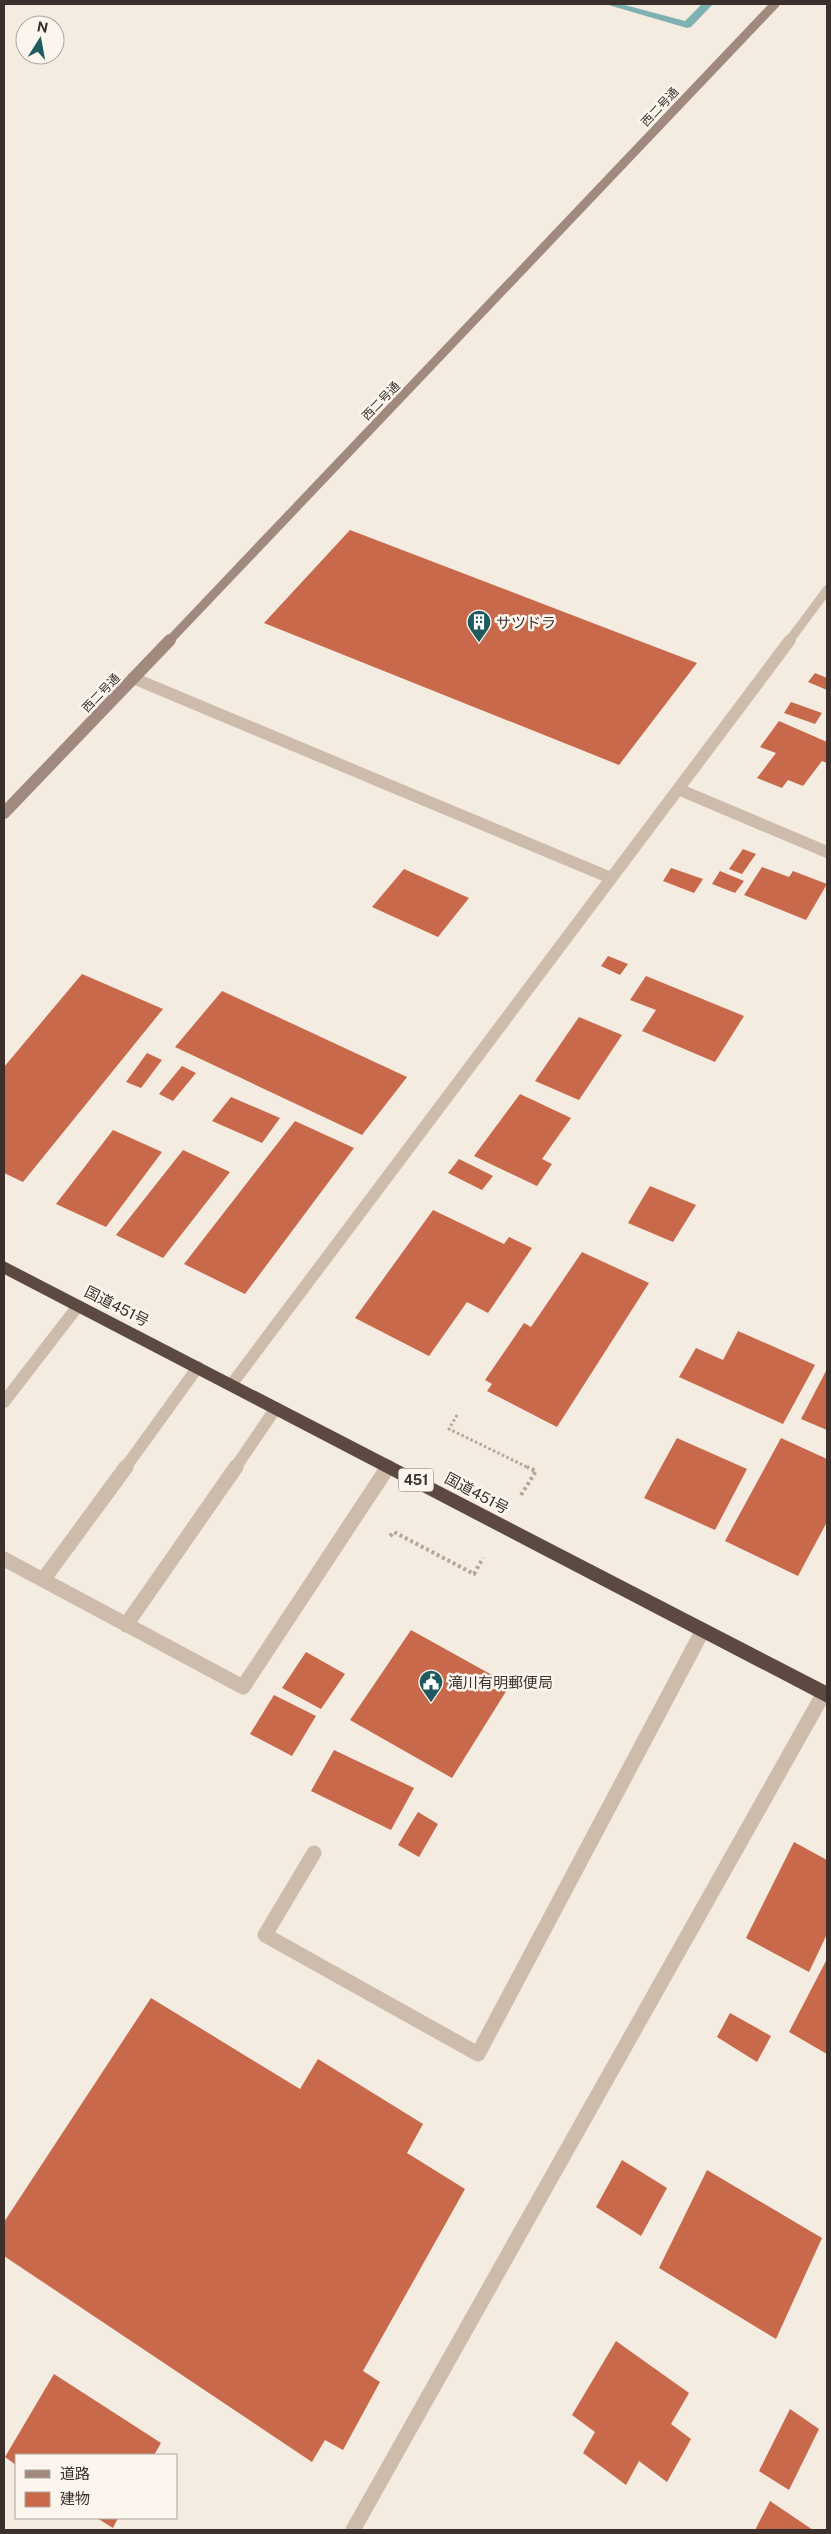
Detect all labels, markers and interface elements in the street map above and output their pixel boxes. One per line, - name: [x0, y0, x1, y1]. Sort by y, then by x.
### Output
- north arrow: [15, 15, 65, 65]
- text: N: [36, 18, 49, 36]
- street label: 西二号通: [639, 85, 681, 129]
- street label: 西二号通: [359, 379, 403, 423]
- building icon: サツドラ: [466, 609, 492, 643]
- place label: サツドラ: [496, 614, 556, 631]
- street label: 西二号通: [79, 671, 123, 715]
- street label: 国道451号: [82, 1283, 152, 1329]
- road number: 451: [398, 1468, 434, 1492]
- street label: 国道451号: [442, 1469, 512, 1517]
- public building icon: 滝川有明郵便局: [418, 1669, 444, 1703]
- place label: 滝川有明郵便局: [448, 1674, 553, 1691]
- legend: [15, 2454, 178, 2519]
- text: 道路: [60, 2465, 90, 2482]
- text: 建物: [60, 2490, 90, 2507]

